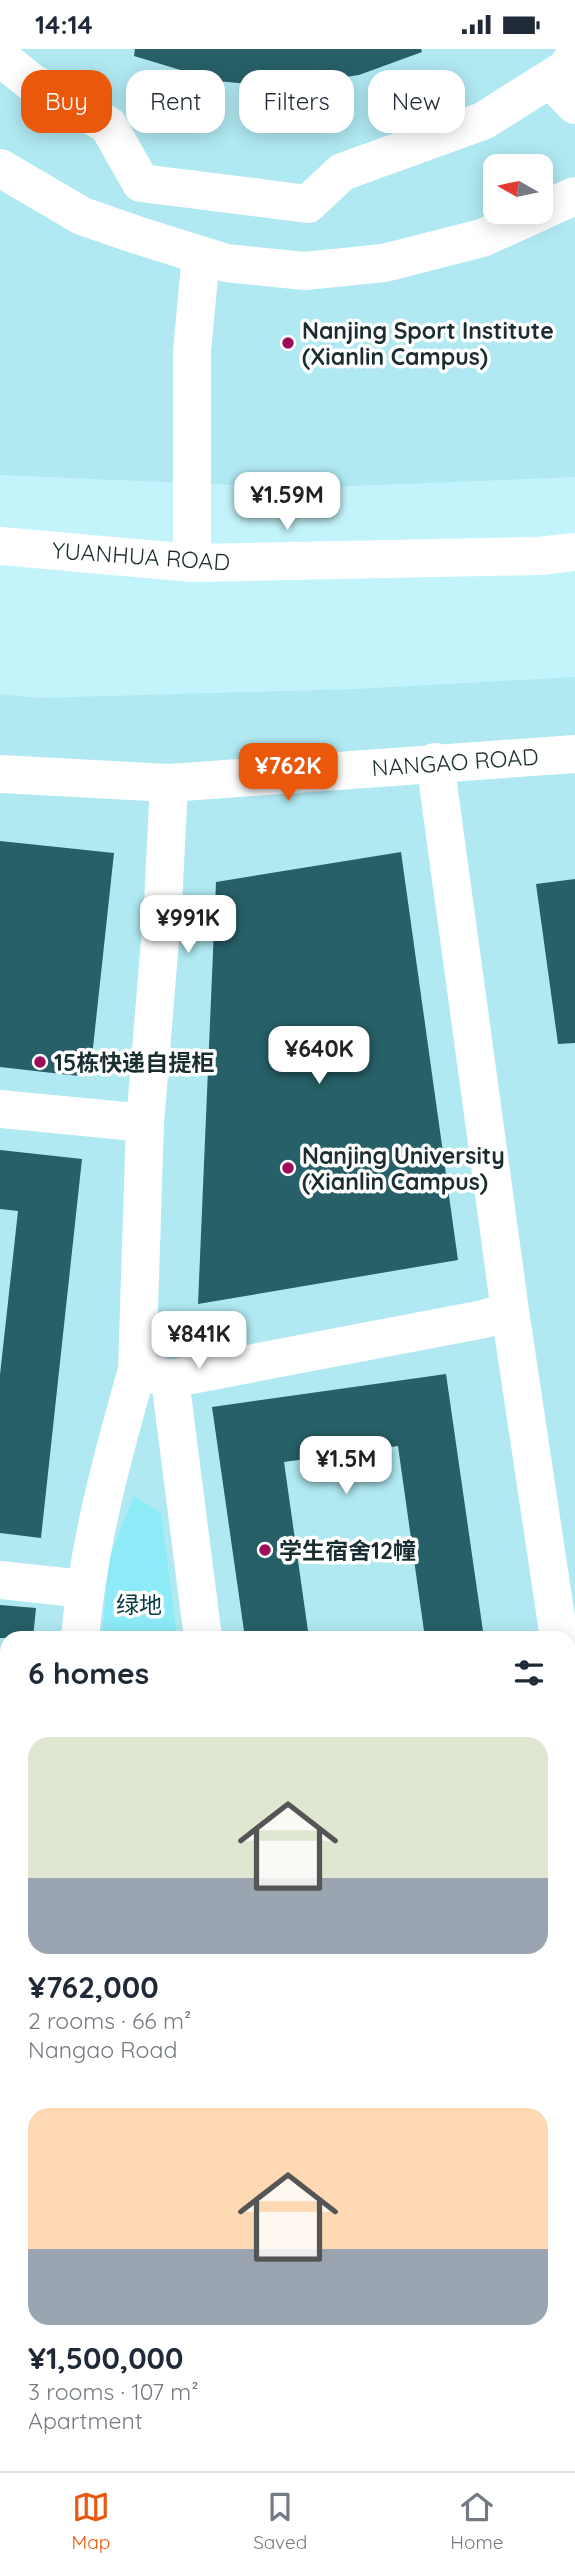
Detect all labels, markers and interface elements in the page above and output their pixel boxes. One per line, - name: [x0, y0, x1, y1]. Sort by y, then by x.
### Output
- text: 14:14: [35, 8, 93, 41]
- chip: Buy: [21, 70, 112, 133]
- chip: Rent: [126, 70, 225, 133]
- chip: Filters: [239, 70, 354, 133]
- chip: New: [368, 70, 465, 133]
- north arrow: [483, 154, 553, 224]
- map controls: [483, 154, 553, 224]
- place label: Nanjing Sport Institute (Xianlin Campus): [302, 316, 554, 371]
- marker: Nanjing Sport Institute (Xianlin Campus): [280, 335, 296, 351]
- pin: ¥1.59M: [230, 473, 344, 532]
- text: ¥1.59M: [250, 480, 324, 509]
- street label: YUANHUA ROAD: [51, 535, 231, 577]
- street label: NANGAO ROAD: [371, 742, 539, 782]
- pin: ¥762K: [239, 743, 337, 803]
- text: ¥762K: [255, 751, 321, 780]
- pin: ¥991K: [139, 895, 237, 955]
- text: ¥991K: [156, 903, 220, 932]
- pin: ¥640K: [270, 1027, 368, 1086]
- text: ¥640K: [284, 1034, 354, 1063]
- place label: 15栋快递自提柜: [54, 1048, 214, 1077]
- marker: 15栋快递自提柜: [32, 1054, 48, 1070]
- place label: Nanjing University (Xianlin Campus): [302, 1141, 505, 1196]
- marker: Nanjing University (Xianlin Campus): [280, 1160, 296, 1176]
- pin: ¥841K: [150, 1311, 248, 1371]
- text: ¥841K: [167, 1319, 231, 1348]
- pin: ¥1.5M: [297, 1437, 395, 1496]
- text: ¥1.5M: [316, 1444, 376, 1473]
- place label: 学生宿舍12幢: [279, 1536, 416, 1565]
- marker: 学生宿舍12幢: [257, 1542, 273, 1558]
- park label: 绿地: [116, 1590, 162, 1619]
- text: 6 homes: [28, 1654, 149, 1692]
- icon: filters: [510, 1654, 548, 1692]
- icon: home: [225, 1783, 351, 1909]
- text: ¥762,000: [28, 1968, 159, 2006]
- text: 2 rooms · 66 m²: [28, 2006, 191, 2035]
- text: Nangao Road: [28, 2035, 177, 2064]
- icon: home: [225, 2154, 351, 2280]
- text: ¥1,500,000: [28, 2339, 183, 2377]
- text: 3 rooms · 107 m²: [28, 2377, 199, 2406]
- text: Apartment: [28, 2406, 142, 2435]
- tab: Map: [71, 2488, 110, 2554]
- tab: Saved: [253, 2488, 307, 2554]
- tab: Home: [450, 2488, 504, 2554]

